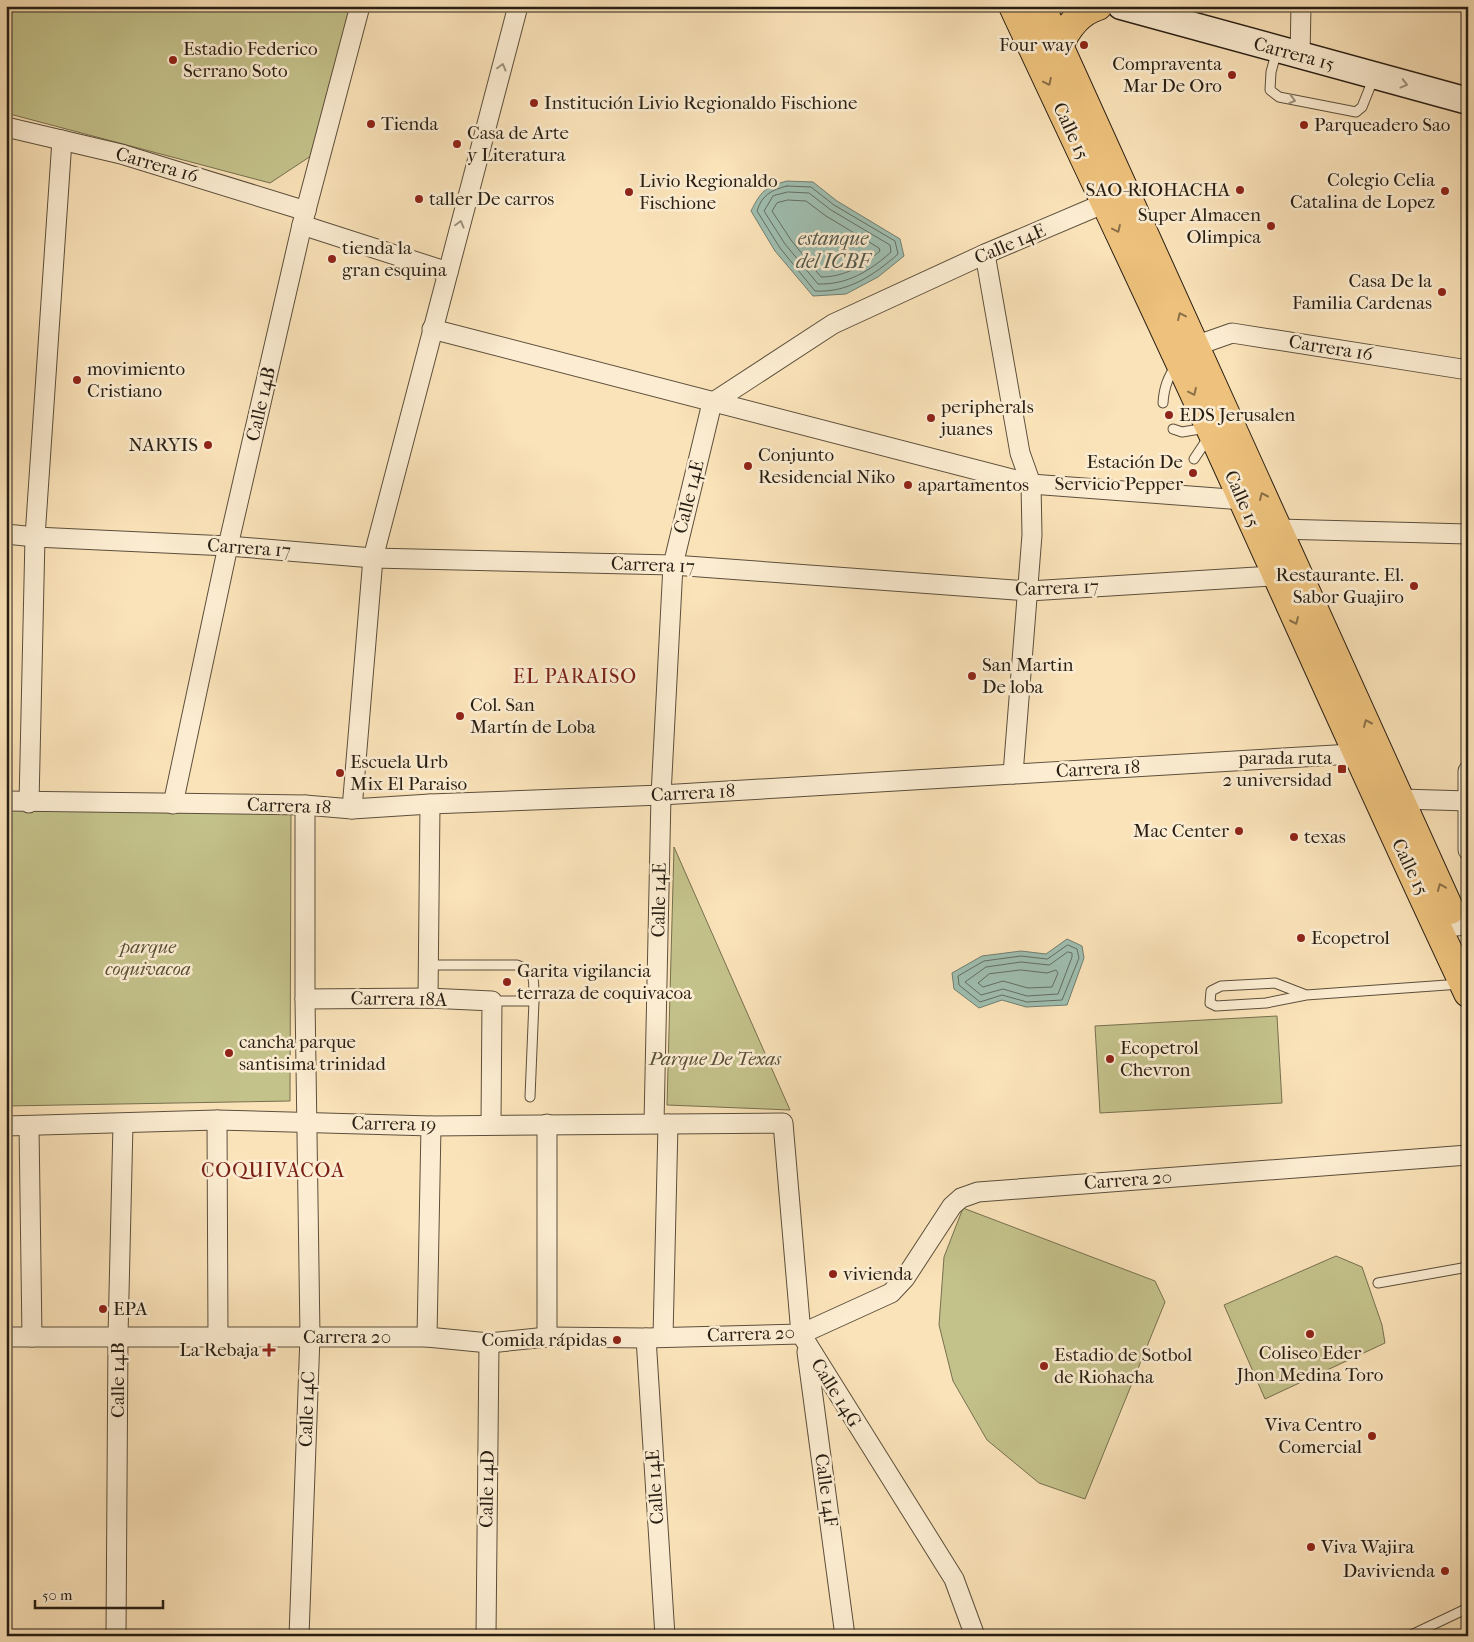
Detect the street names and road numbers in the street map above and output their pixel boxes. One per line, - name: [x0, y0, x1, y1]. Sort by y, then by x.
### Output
- street label: Carrera 15: [1251, 33, 1337, 75]
- street label: Calle 15: [1048, 99, 1094, 163]
- street label: Carrera 16: [113, 143, 202, 187]
- street label: Calle 14E: [971, 219, 1049, 269]
- street label: Carrera 16: [1287, 330, 1375, 366]
- street label: Calle 14B: [242, 365, 280, 443]
- street label: Calle 14E: [669, 458, 709, 536]
- street label: Calle 15: [1220, 467, 1264, 531]
- street label: Carrera 17: [206, 534, 292, 562]
- street label: Carrera 17: [611, 553, 695, 577]
- street label: Carrera 17: [1015, 576, 1099, 600]
- street label: Carrera 18: [1055, 756, 1141, 782]
- street label: Carrera 18: [650, 780, 736, 806]
- street label: Carrera 18: [246, 794, 332, 818]
- street label: Calle 15: [1387, 835, 1433, 899]
- street label: Calle 14E: [647, 862, 671, 938]
- street label: Carrera 18A: [351, 987, 448, 1011]
- street label: Carrera 19: [351, 1112, 437, 1136]
- street label: Carrera 20: [1083, 1166, 1173, 1194]
- street label: Carrera 20: [707, 1321, 795, 1347]
- street label: Carrera 20: [303, 1326, 391, 1348]
- street label: Calle 14B: [107, 1342, 129, 1418]
- street label: Calle 14G: [806, 1355, 866, 1431]
- street label: Calle 14C: [295, 1371, 319, 1447]
- street label: Calle 14E: [641, 1448, 669, 1525]
- street label: Calle 14D: [475, 1450, 499, 1528]
- street label: Calle 14F: [810, 1452, 842, 1528]

